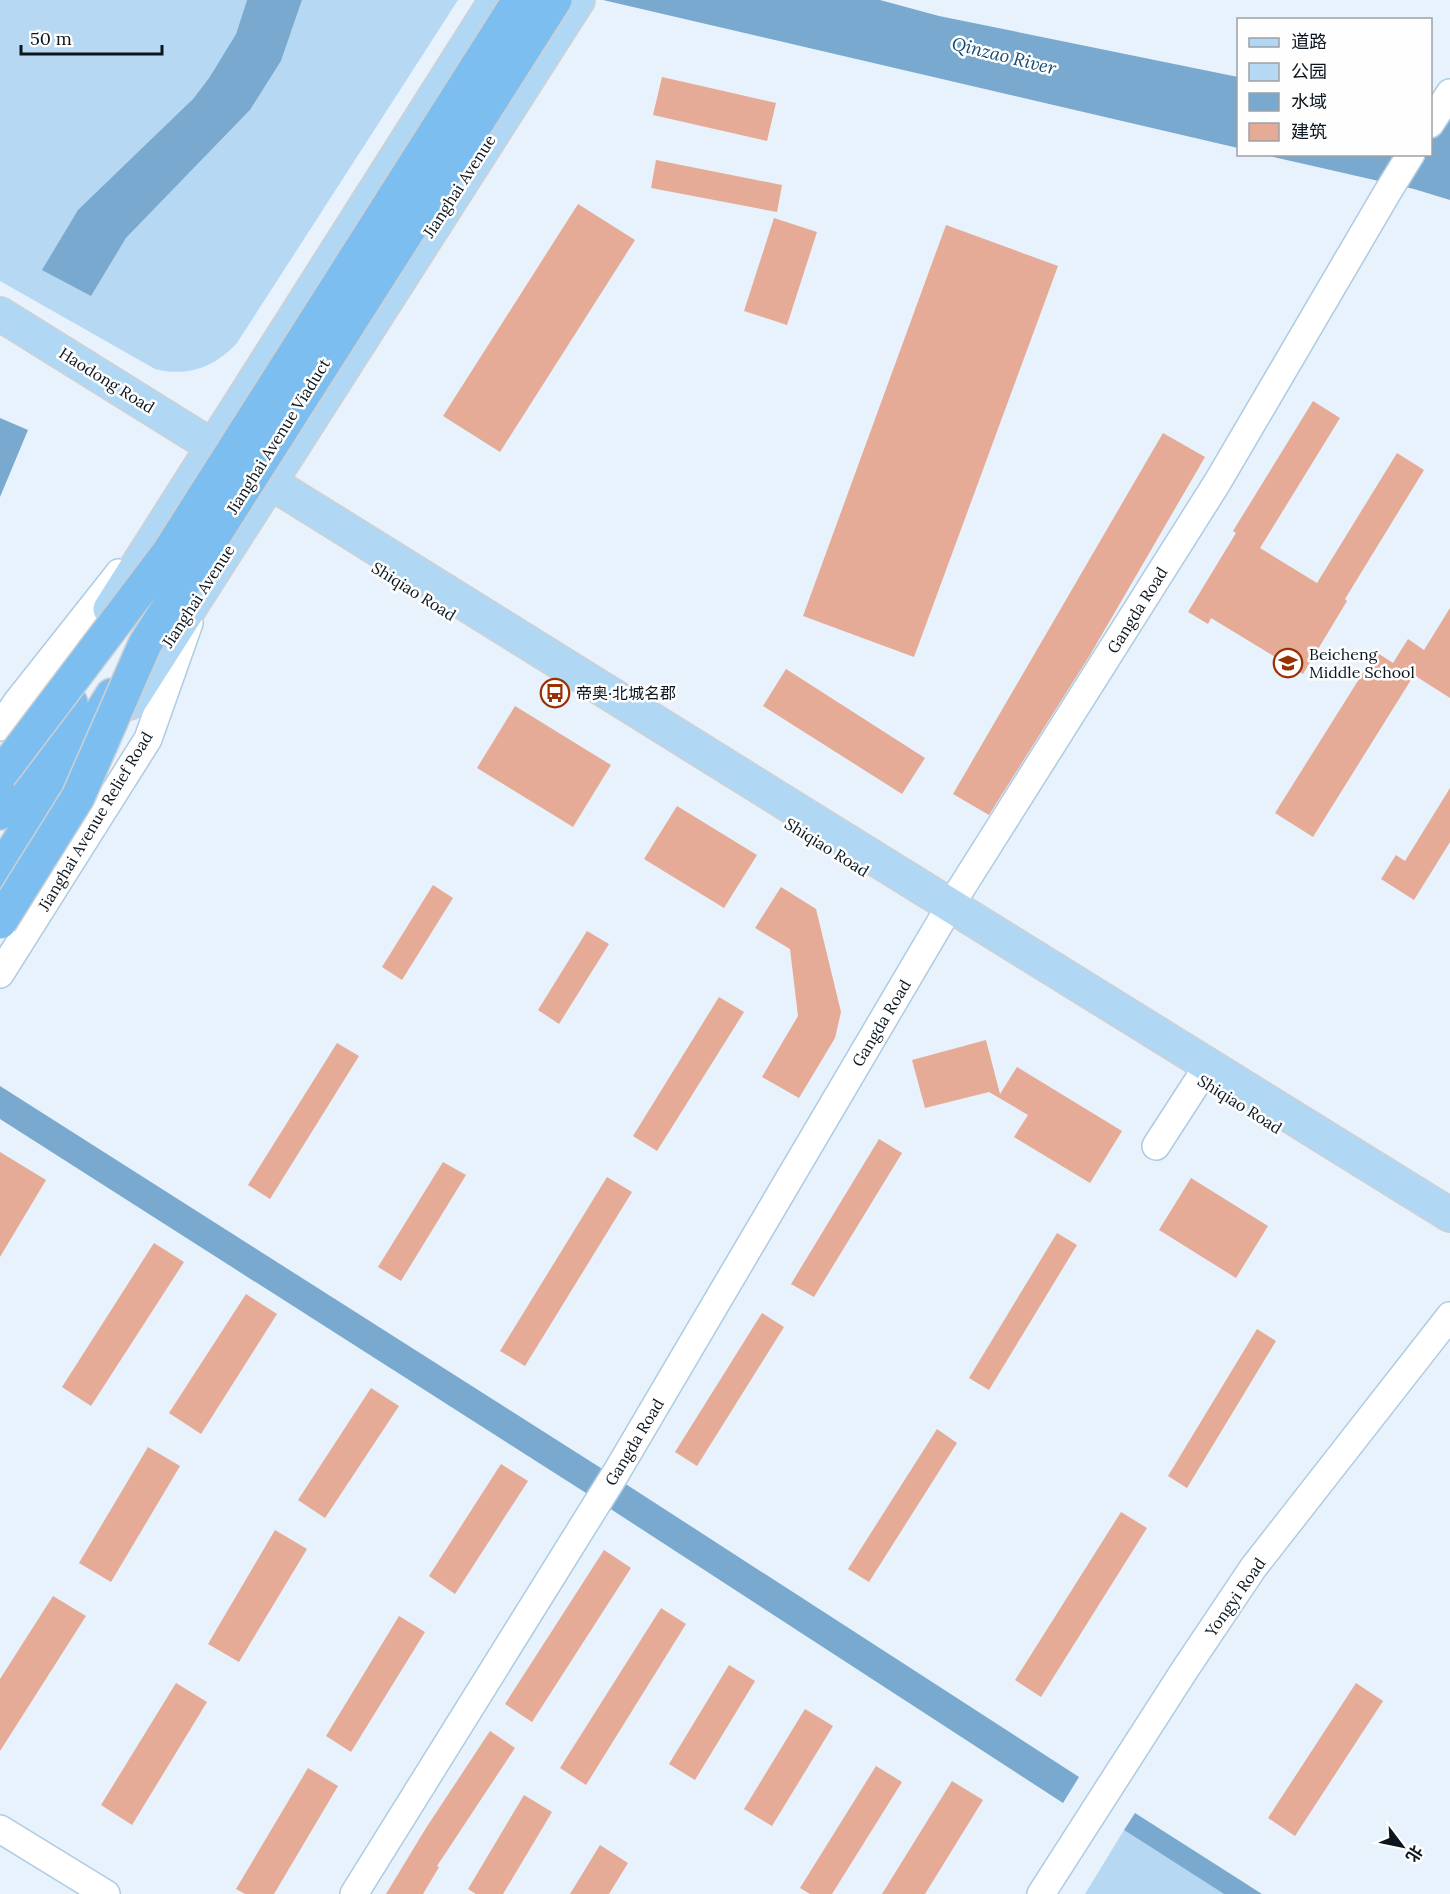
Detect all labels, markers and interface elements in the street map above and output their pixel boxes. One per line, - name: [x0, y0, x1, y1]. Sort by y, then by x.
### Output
- scale bar: [21, 18, 162, 56]
- legend: [1237, 18, 1432, 156]
- text: 50 m: [30, 27, 72, 50]
- text: 道路: [1291, 30, 1327, 53]
- water label: Qinzao River: [949, 31, 1060, 80]
- text: 公园: [1291, 60, 1327, 83]
- text: 水域: [1291, 90, 1327, 113]
- text: 建筑: [1291, 120, 1327, 143]
- street label: Jianghai Avenue: [418, 131, 500, 242]
- street label: Haodong Road: [56, 343, 159, 418]
- street label: Jianghai Avenue Viaduct: [221, 354, 334, 518]
- street label: Jianghai Avenue: [157, 541, 239, 652]
- street label: Shiqiao Road: [368, 557, 460, 625]
- street label: Gangda Road: [1103, 563, 1172, 657]
- place label: Beicheng Middle School: [1309, 644, 1415, 682]
- school or university icon: Beicheng Middle School: [1272, 647, 1304, 679]
- bus stop icon: 帝奥·北城名郡: [539, 677, 571, 709]
- place label: 帝奥·北城名郡: [576, 683, 676, 703]
- street label: Jianghai Avenue Relief Road: [33, 727, 157, 915]
- street label: Shiqiao Road: [781, 813, 873, 881]
- street label: Gangda Road: [847, 975, 915, 1070]
- street label: Shiqiao Road: [1194, 1070, 1286, 1138]
- street label: Gangda Road: [600, 1394, 668, 1489]
- street label: Yongyi Road: [1200, 1553, 1270, 1641]
- north arrow: [1372, 1816, 1432, 1876]
- text: 北: [1402, 1842, 1427, 1866]

